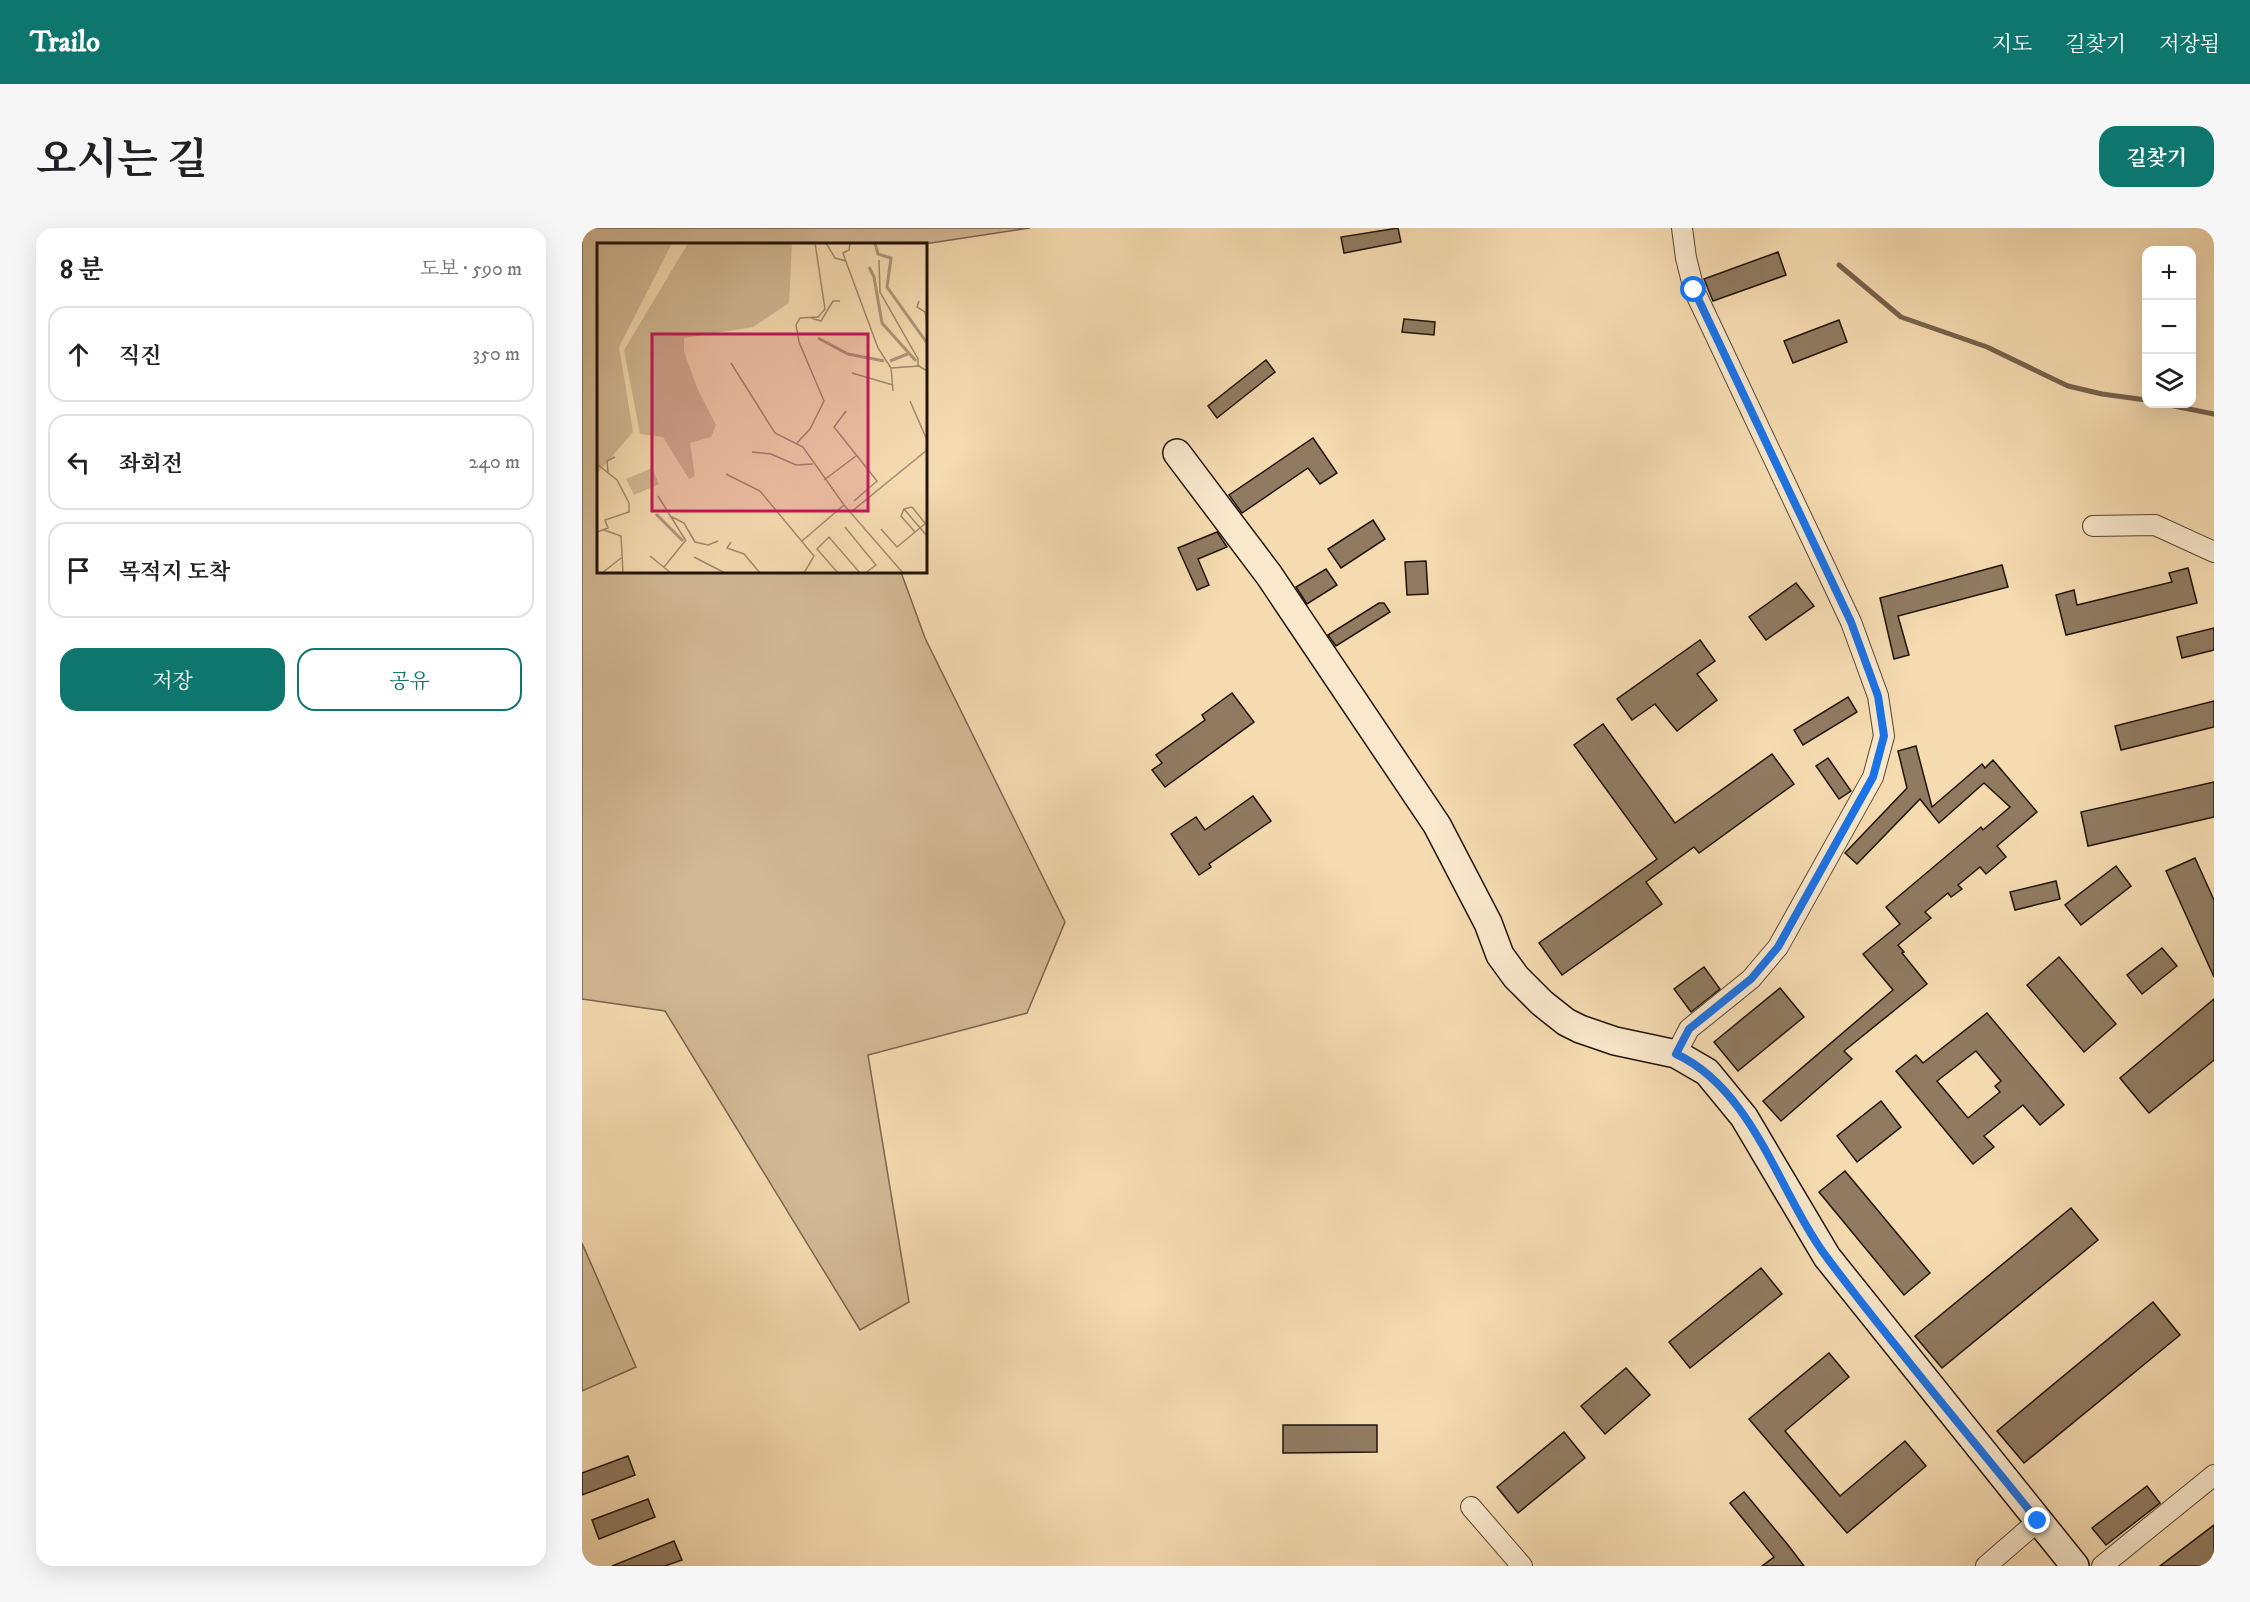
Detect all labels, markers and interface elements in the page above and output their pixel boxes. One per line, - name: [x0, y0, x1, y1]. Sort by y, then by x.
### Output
- text: Trailo: [30, 25, 100, 60]
- text: 지도: [1992, 32, 2032, 58]
- text: 길찾기: [2065, 32, 2126, 58]
- text: 저장됨: [2159, 32, 2220, 58]
- button: 길찾기: [2099, 126, 2214, 187]
- text: 오시는 길: [36, 135, 207, 187]
- inset map: [597, 243, 927, 573]
- map controls: [2142, 246, 2196, 408]
- button: +: [2142, 246, 2196, 300]
- text: 8 분: [60, 254, 104, 287]
- text: 도보 · 590 m: [420, 257, 522, 282]
- route start: [1680, 276, 1706, 302]
- button: −: [2142, 300, 2196, 354]
- icon: ahead: [62, 338, 95, 371]
- text: 350 m: [473, 342, 520, 367]
- text: 직진: [119, 343, 162, 370]
- button: layers: [2142, 354, 2196, 408]
- icon: left: [62, 446, 95, 479]
- text: 240 m: [469, 450, 520, 475]
- text: 좌회전: [119, 451, 183, 478]
- icon: arrive: [62, 554, 95, 587]
- text: 목적지 도착: [119, 559, 230, 586]
- button: 저장: [60, 648, 285, 711]
- button: 공유: [297, 648, 522, 711]
- route end: [2024, 1507, 2050, 1533]

